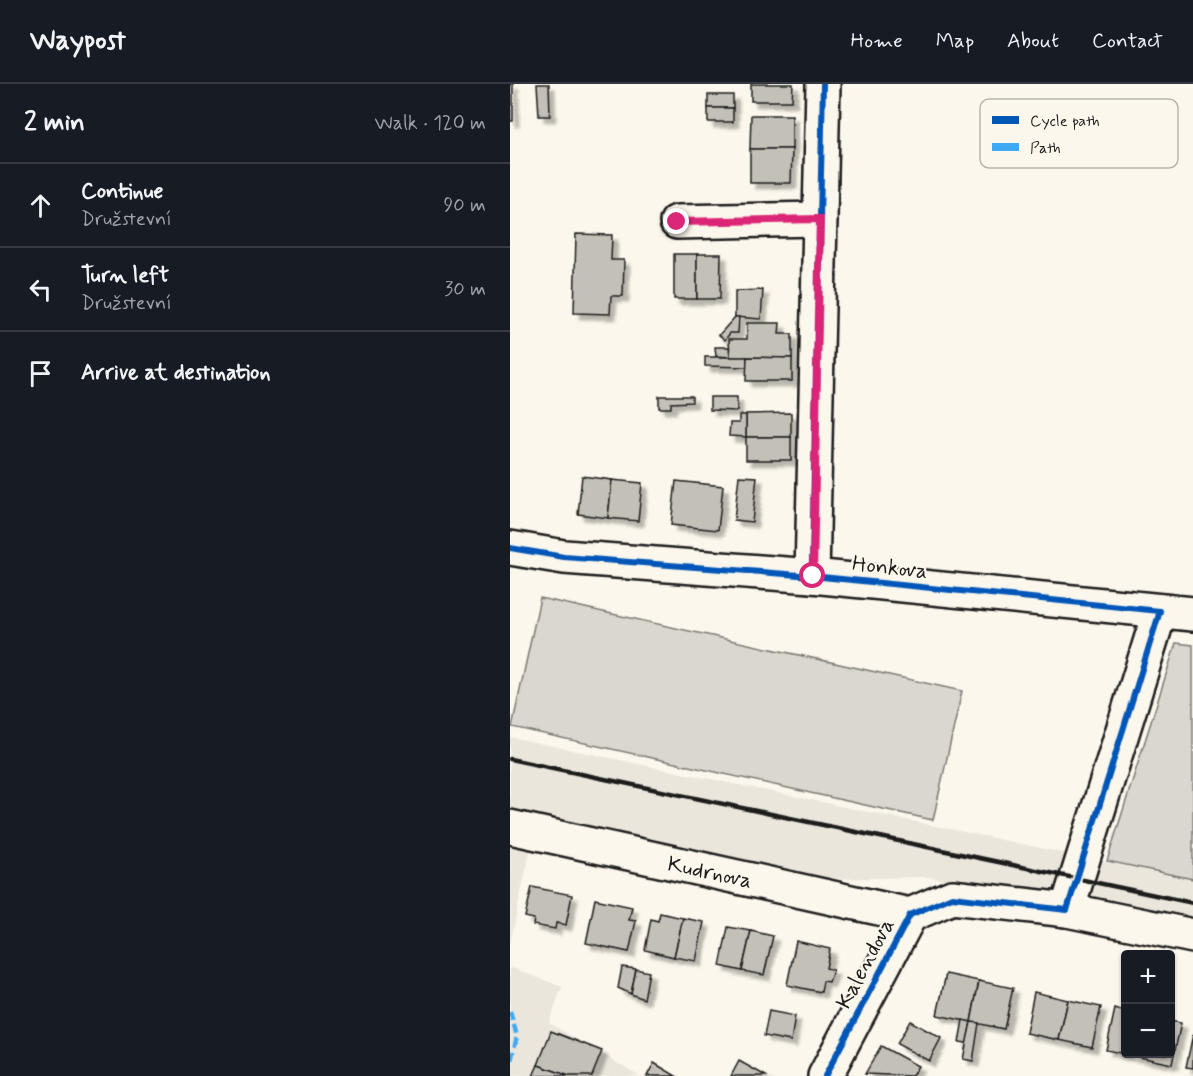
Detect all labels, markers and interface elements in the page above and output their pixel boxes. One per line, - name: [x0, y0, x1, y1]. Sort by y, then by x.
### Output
- text: Waypost: [30, 23, 126, 60]
- text: Home: [851, 27, 903, 55]
- text: Map: [936, 27, 974, 55]
- text: About: [1007, 27, 1059, 55]
- text: Contact: [1092, 27, 1163, 55]
- legend: [980, 99, 1178, 168]
- text: 2 min: [24, 106, 85, 140]
- text: Walk · 120 m: [375, 110, 486, 137]
- text: Cycle path: [1030, 111, 1100, 132]
- text: Path: [1030, 138, 1061, 159]
- text: Continue: [81, 178, 163, 206]
- icon: ahead: [24, 189, 57, 222]
- text: 90 m: [443, 192, 486, 219]
- text: Družstevní: [81, 206, 172, 233]
- route end: [663, 208, 689, 234]
- text: Turn left: [81, 262, 169, 290]
- icon: left: [24, 273, 57, 306]
- text: 30 m: [444, 276, 486, 303]
- text: Družstevní: [81, 290, 172, 317]
- icon: arrive: [24, 357, 57, 390]
- text: Arrive at destination: [81, 359, 271, 387]
- street label: Honkova: [851, 550, 929, 586]
- route start: [799, 562, 825, 588]
- street label: Kudrnova: [665, 850, 754, 896]
- street label: Kalendova: [830, 914, 901, 1014]
- map controls: [1121, 950, 1175, 1058]
- button: +: [1121, 950, 1175, 1004]
- button: −: [1121, 1004, 1175, 1058]

